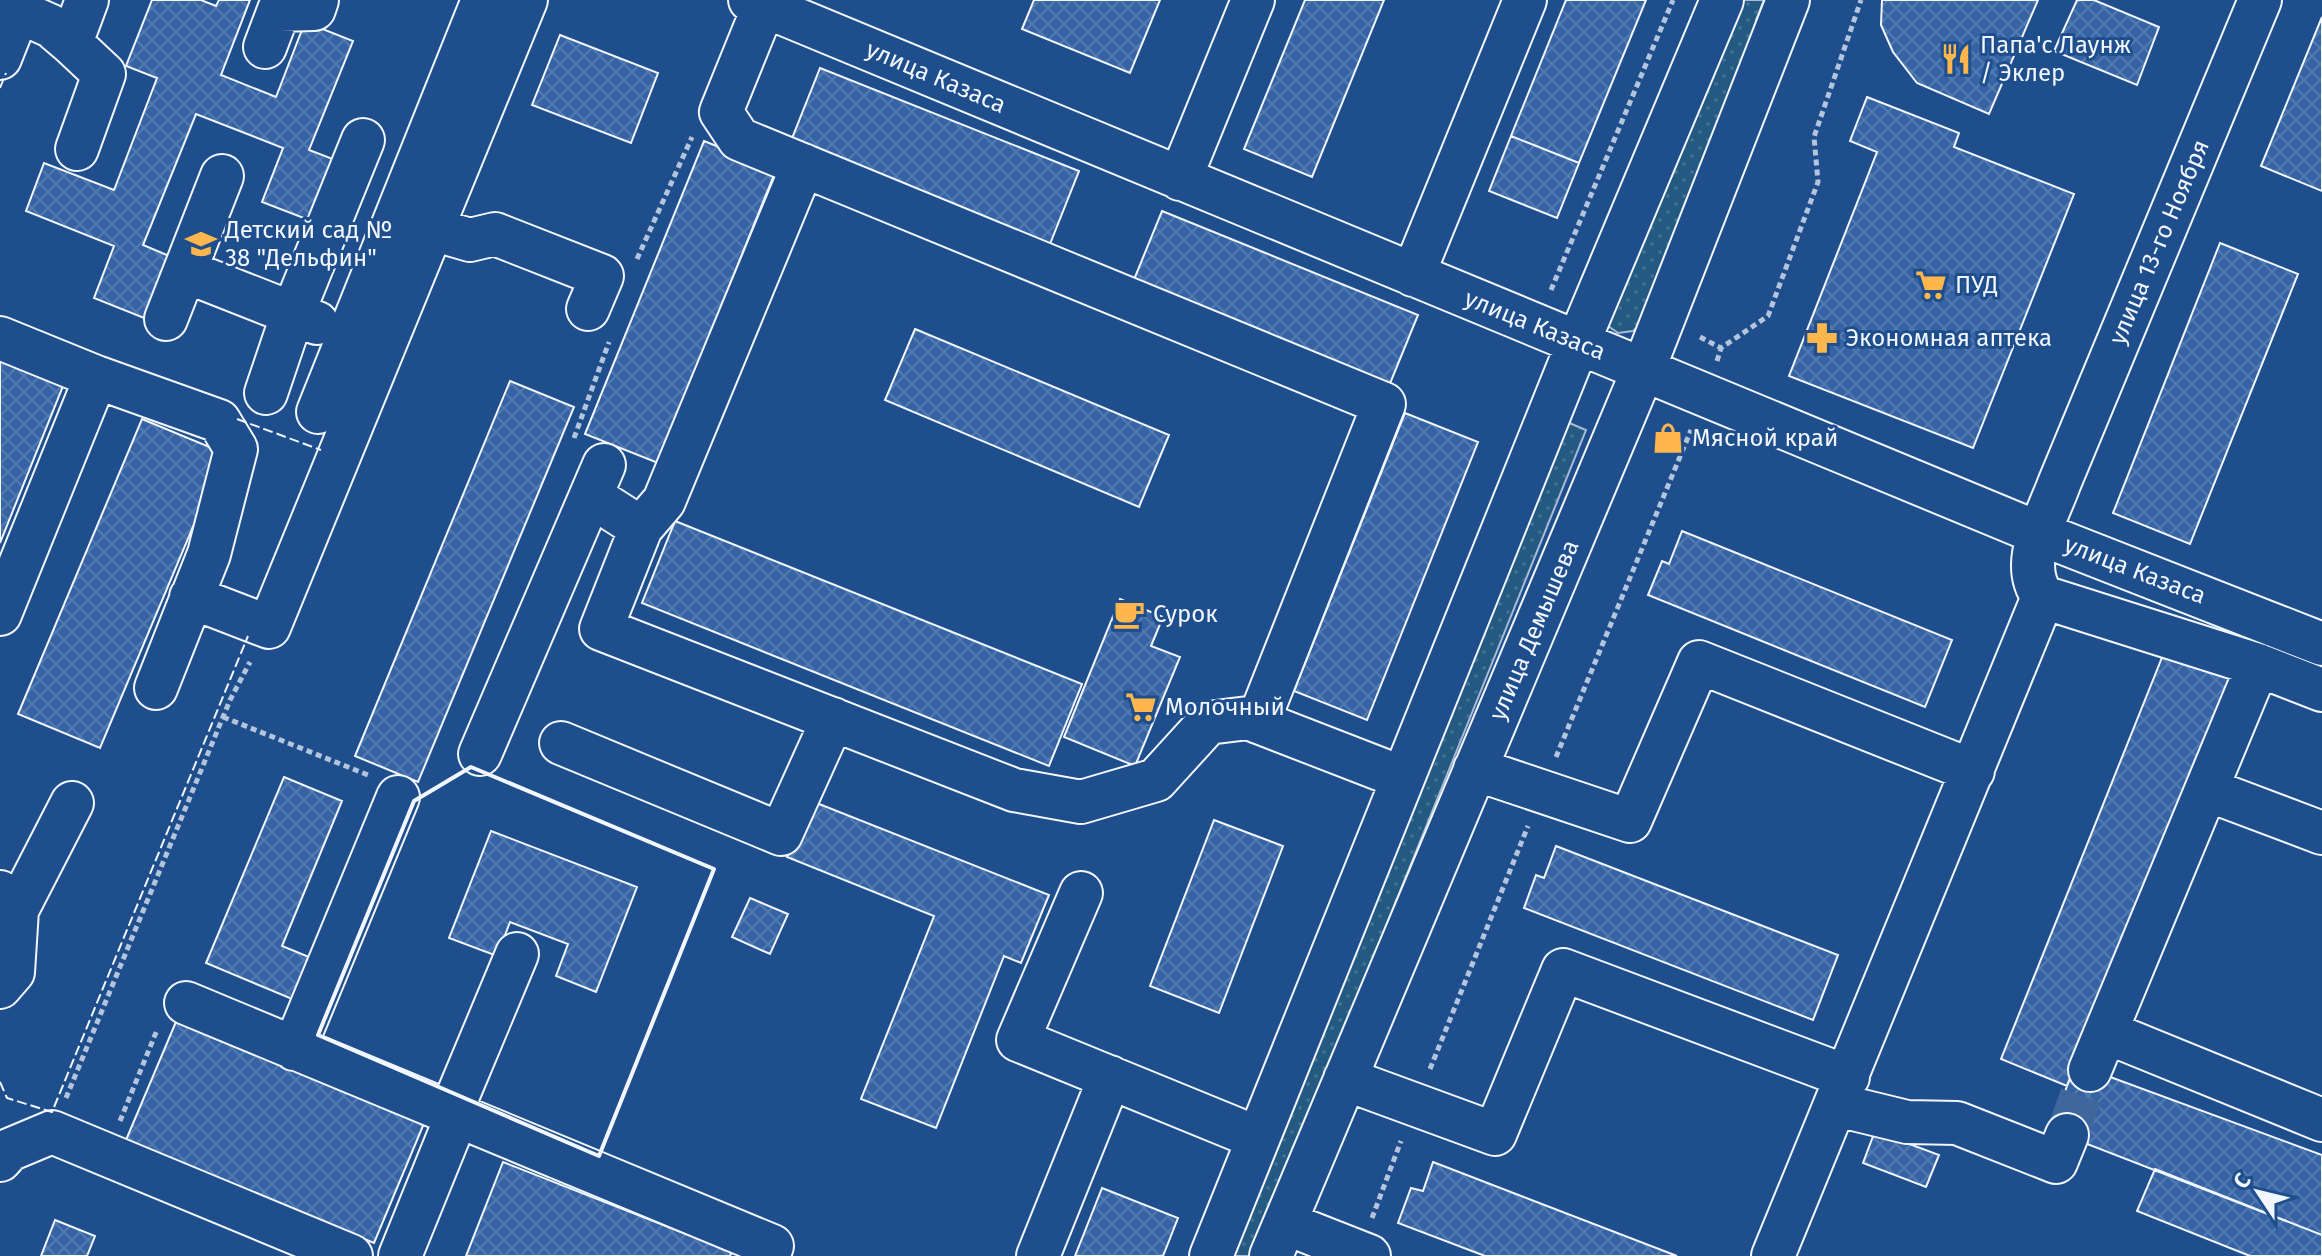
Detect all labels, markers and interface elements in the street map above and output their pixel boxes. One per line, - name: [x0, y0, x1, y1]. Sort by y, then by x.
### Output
- place label: Папа'с Лаунж / Эклер: [1980, 31, 2131, 87]
- street label: улица Казаса: [862, 35, 1010, 119]
- restaurant icon: Папа'с Лаунж / Эклер: [1939, 42, 1973, 76]
- street label: улица 13-го Ноября: [2103, 135, 2215, 349]
- place label: Детский сад № 38 "Дельфин": [224, 216, 392, 272]
- school or university icon: Детский сад № 38 "Дельфин": [184, 227, 218, 261]
- supermarket icon: ПУД: [1914, 268, 1948, 302]
- place label: ПУД: [1955, 271, 1998, 299]
- street label: улица Казаса: [1461, 284, 1609, 366]
- pharmacy icon: Экономная аптека: [1805, 321, 1839, 355]
- place label: Экономная аптека: [1846, 324, 2052, 352]
- shop icon: Мясной край: [1651, 421, 1685, 455]
- place label: Мясной край: [1692, 424, 1838, 452]
- street label: улица Казаса: [2060, 530, 2210, 610]
- street label: улица Демышева: [1483, 536, 1585, 724]
- cafe icon: Сурок: [1112, 597, 1146, 631]
- place label: Сурок: [1153, 600, 1218, 628]
- supermarket icon: Молочный: [1124, 690, 1158, 724]
- place label: Молочный: [1165, 693, 1285, 721]
- north arrow: [2218, 1152, 2298, 1232]
- text: С: [2227, 1168, 2257, 1194]

